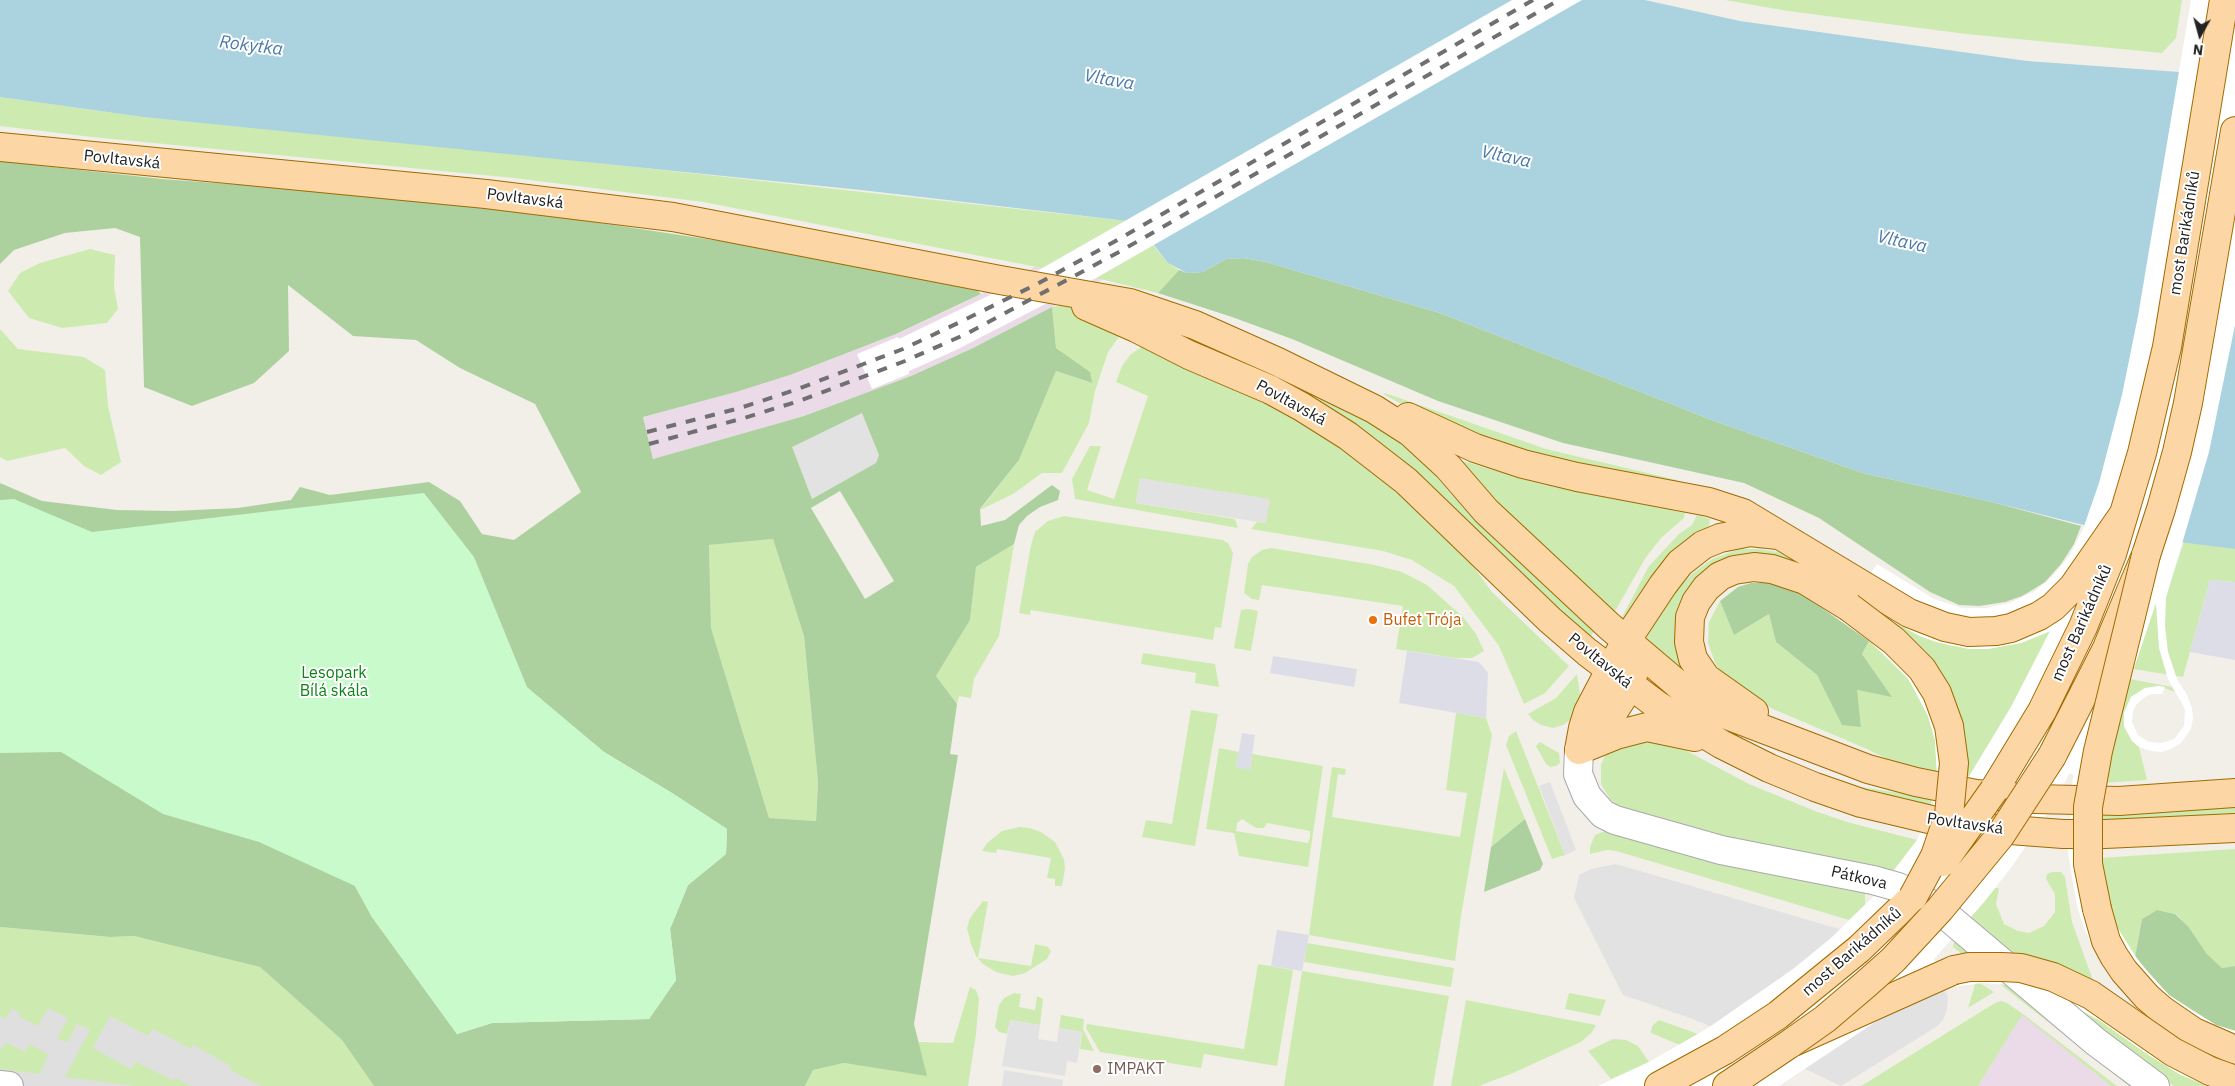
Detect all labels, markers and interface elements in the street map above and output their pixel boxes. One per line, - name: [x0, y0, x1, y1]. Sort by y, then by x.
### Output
- north arrow: [2175, 10, 2225, 60]
- water label: Rokytka: [218, 31, 284, 61]
- text: N: [2192, 40, 2204, 59]
- water label: Vltava: [1082, 65, 1136, 95]
- water label: Vltava: [1479, 141, 1533, 173]
- street label: Povltavská: [83, 146, 161, 174]
- street label: most Barikádníků: [2166, 170, 2204, 296]
- street label: Povltavská: [486, 185, 564, 213]
- water label: Vltava: [1875, 226, 1929, 258]
- street label: Povltavská: [1253, 376, 1329, 430]
- street label: most Barikádníků: [2048, 562, 2116, 684]
- place label: Bufet Trója: [1383, 610, 1462, 630]
- marker: Bufet Trója: [1367, 614, 1379, 626]
- street label: Povltavská: [1564, 629, 1636, 693]
- park label: Lesopark Bílá skála: [300, 663, 368, 701]
- street label: Povltavská: [1926, 809, 2004, 839]
- street label: Pátkova: [1829, 862, 1889, 894]
- street label: most Barikádníků: [1798, 904, 1906, 1000]
- place label: IMPAKT: [1107, 1059, 1165, 1079]
- marker: IMPAKT: [1091, 1063, 1103, 1075]

